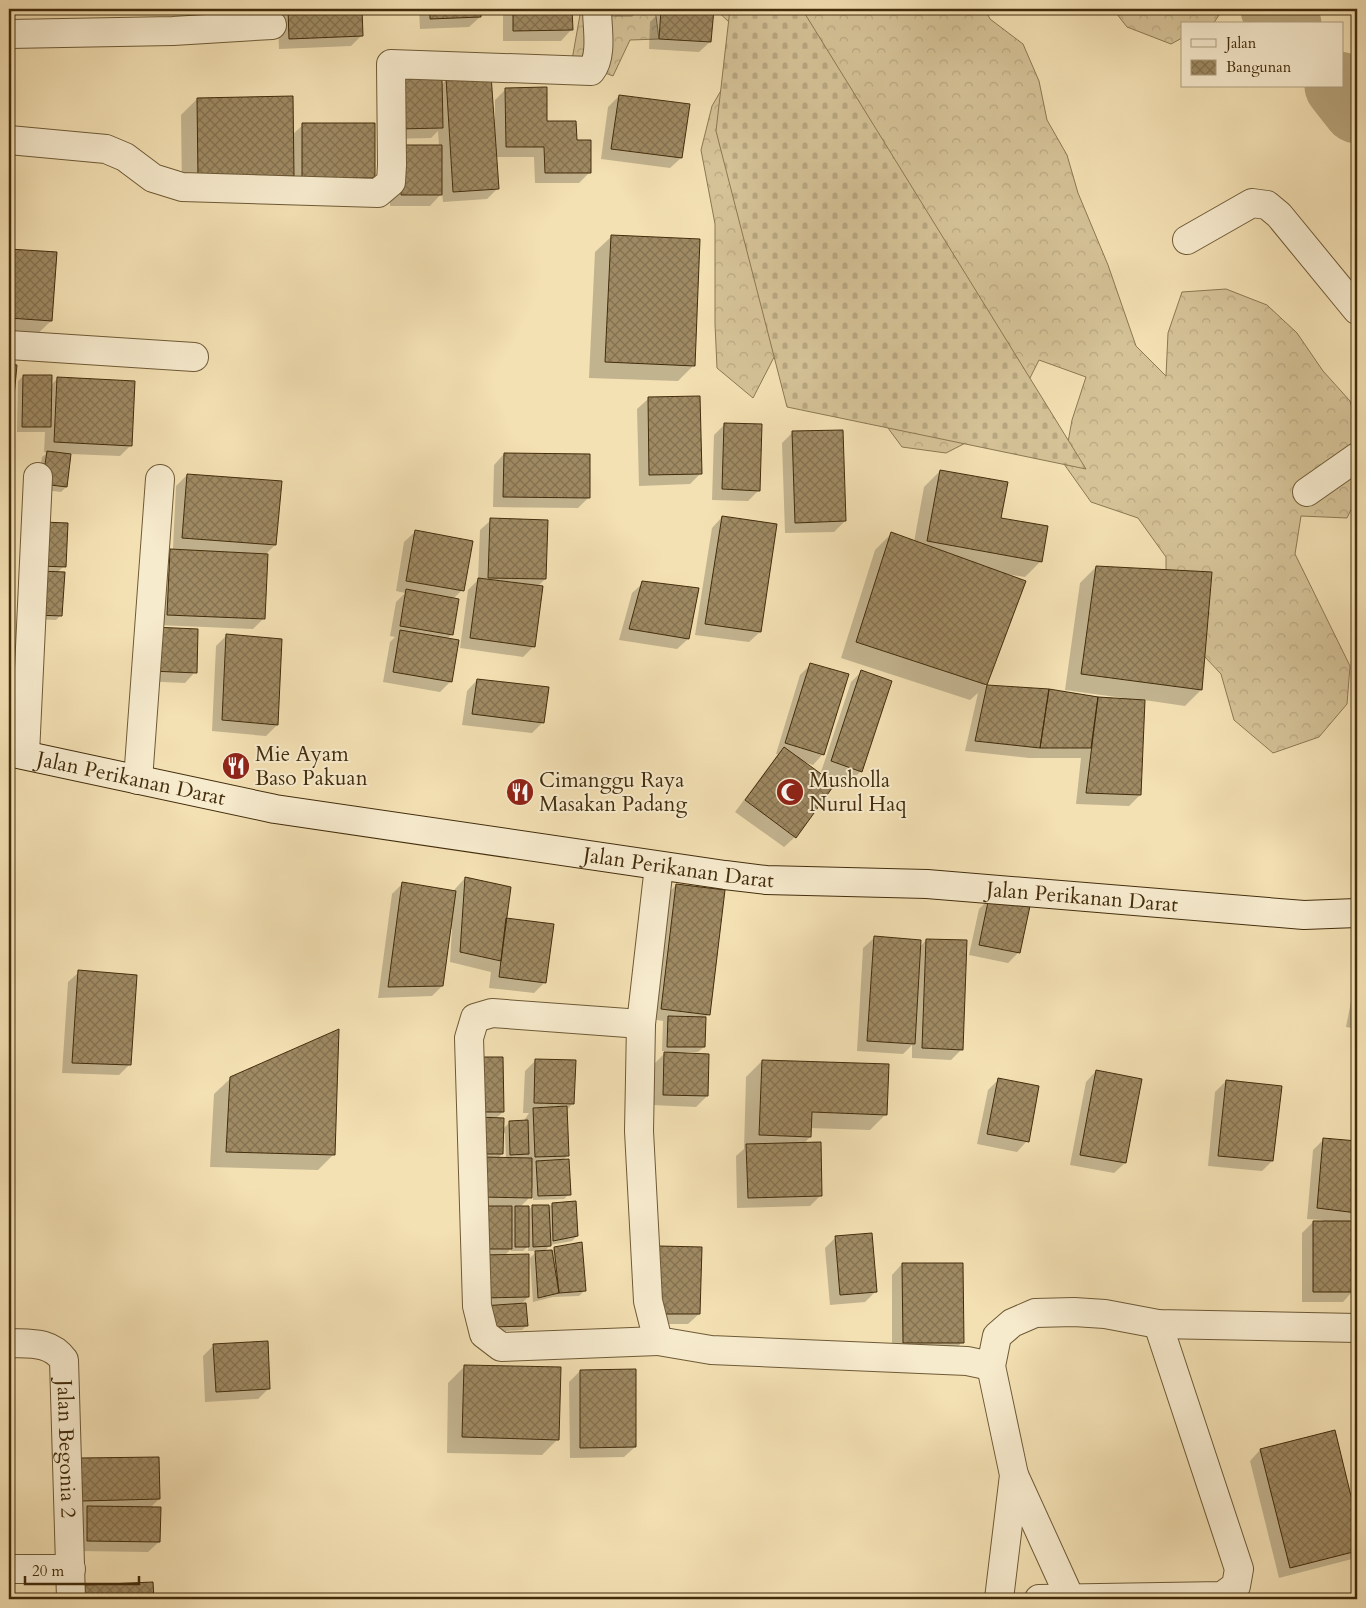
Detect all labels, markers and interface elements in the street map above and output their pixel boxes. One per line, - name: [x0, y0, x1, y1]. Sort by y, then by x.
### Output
- legend: [1181, 22, 1344, 88]
- text: Jalan: [1224, 33, 1257, 53]
- text: Bangunan: [1226, 57, 1292, 77]
- place label: Mie Ayam Baso Pakuan: [255, 740, 368, 793]
- street label: Jalan Perikanan Darat: [31, 743, 229, 813]
- restaurant icon: Mie Ayam Baso Pakuan: [221, 751, 251, 781]
- place label: Cimanggu Raya Masakan Padang: [539, 766, 688, 819]
- place label: Musholla Nurul Haq: [809, 766, 907, 819]
- restaurant icon: Cimanggu Raya Masakan Padang: [505, 777, 535, 807]
- mosque icon: Musholla Nurul Haq: [775, 777, 805, 807]
- street label: Jalan Perikanan Darat: [578, 839, 775, 895]
- street label: Jalan Perikanan Darat: [982, 874, 1180, 919]
- street label: Jalan Begonia 2: [50, 1376, 83, 1519]
- scale bar: [25, 1553, 139, 1585]
- text: 20 m: [32, 1561, 64, 1581]

